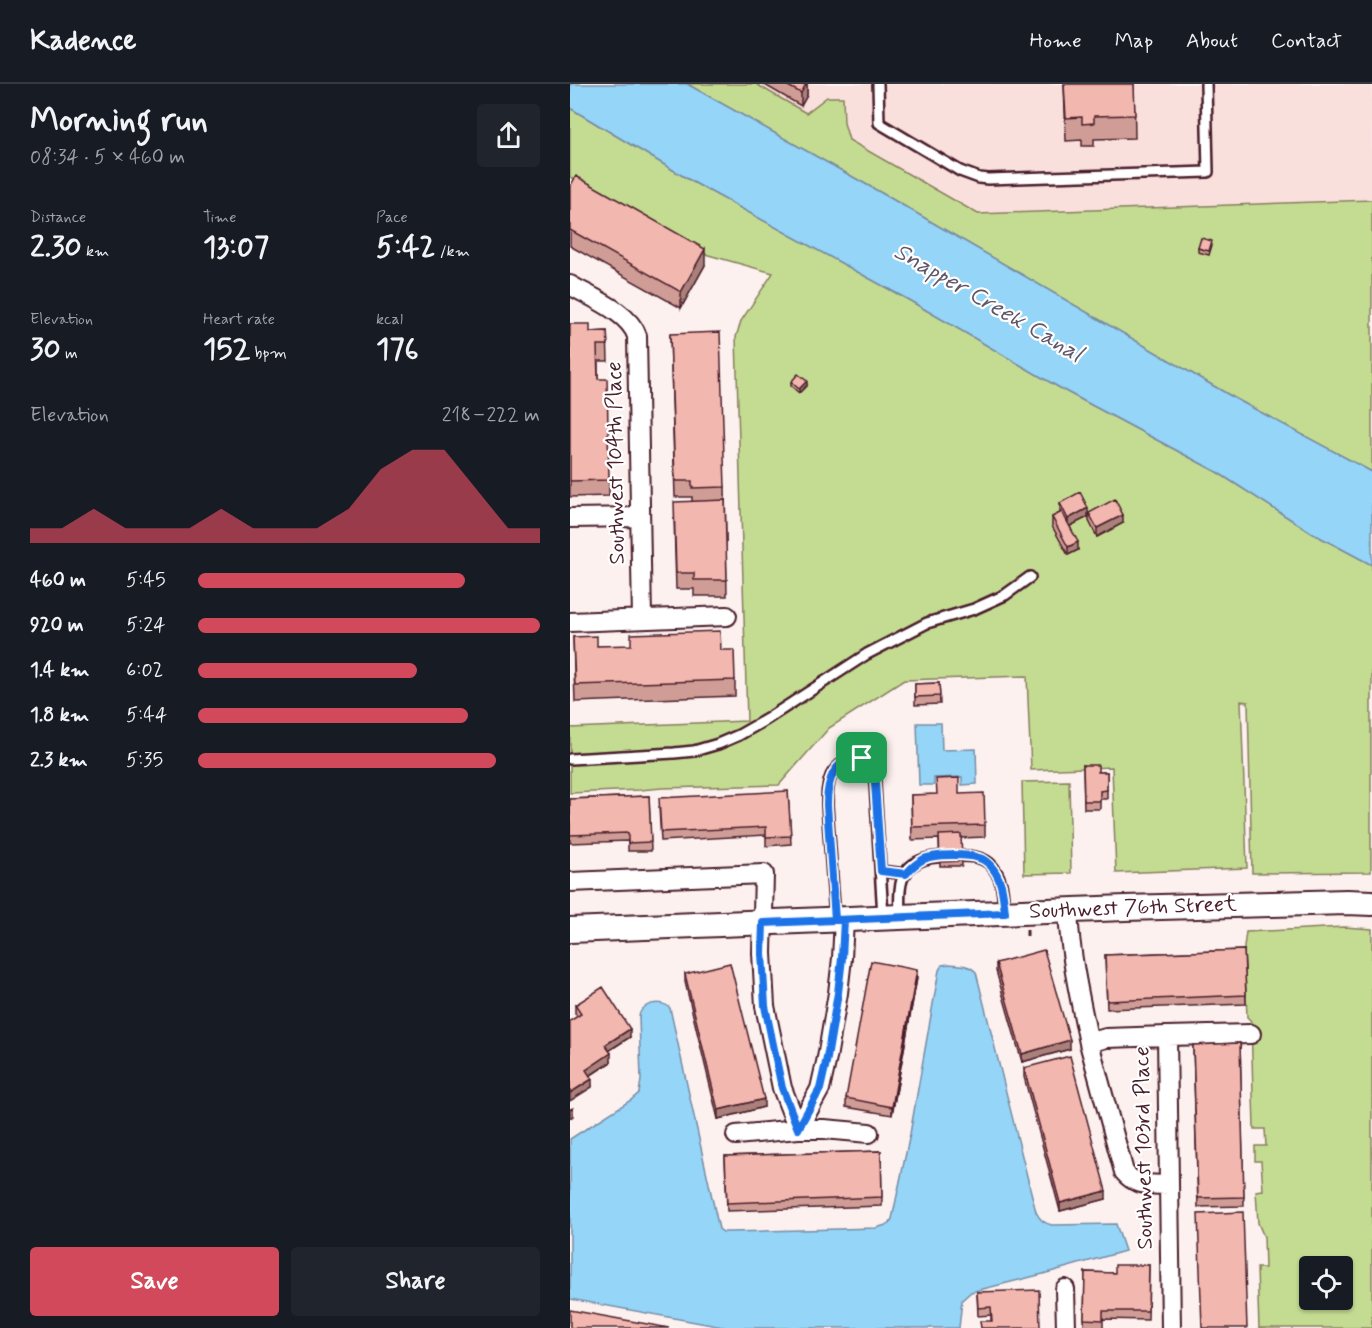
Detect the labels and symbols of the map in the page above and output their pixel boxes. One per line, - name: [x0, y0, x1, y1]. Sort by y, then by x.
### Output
- water label: Snapper Creek Canal: [888, 236, 1090, 371]
- street label: Southwest 104th Place: [600, 361, 632, 565]
- pin: [836, 732, 887, 783]
- street label: Southwest 76th Street: [1029, 890, 1237, 926]
- street label: Southwest 103rd Place: [1128, 1046, 1160, 1250]

